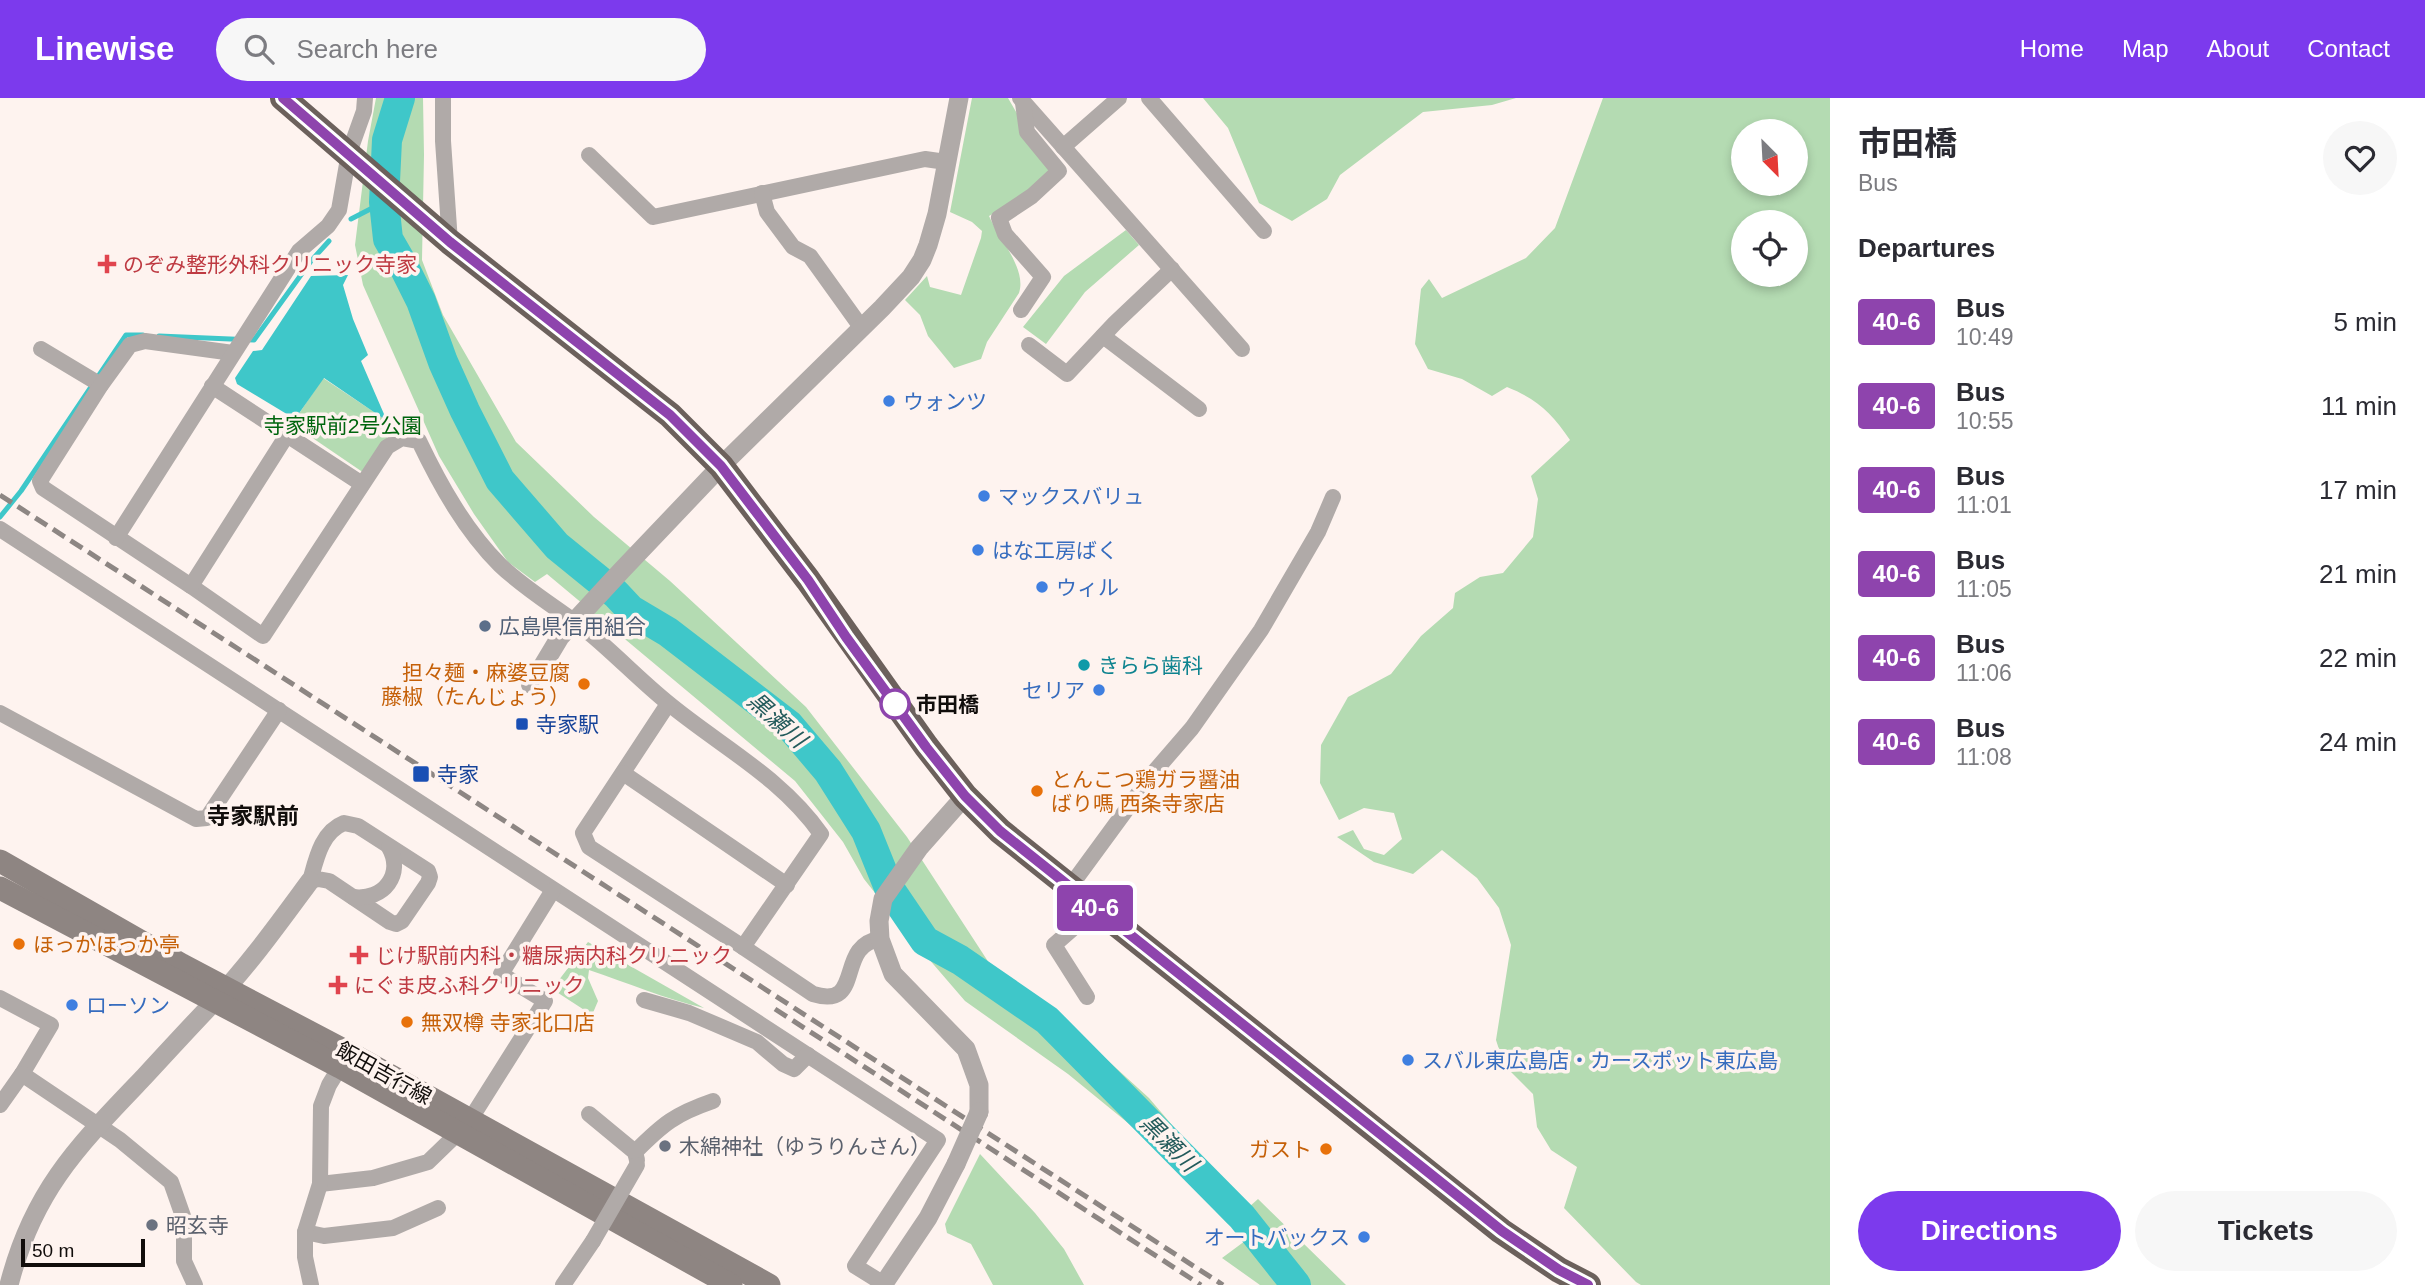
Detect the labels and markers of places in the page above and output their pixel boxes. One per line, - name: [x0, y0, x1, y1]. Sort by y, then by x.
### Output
- place label: のぞみ整形外科クリニック寺家: [123, 253, 417, 276]
- marker: のぞみ整形外科クリニック寺家: [97, 254, 117, 274]
- place label: ウォンツ: [903, 390, 987, 413]
- marker: ウォンツ: [881, 393, 897, 409]
- place label: マックスバリュ: [998, 485, 1144, 508]
- marker: マックスバリュ: [976, 488, 992, 504]
- place label: はな工房ばく: [992, 539, 1118, 562]
- marker: はな工房ばく: [970, 542, 986, 558]
- place label: ウィル: [1056, 576, 1119, 599]
- marker: ウィル: [1034, 579, 1050, 595]
- place label: 広島県信用組合: [499, 615, 646, 638]
- marker: 広島県信用組合: [477, 618, 493, 634]
- place label: きらら歯科: [1098, 654, 1203, 677]
- marker: きらら歯科: [1076, 657, 1092, 673]
- place label: 担々麺・麻婆豆腐 藤椒（たんじょう）: [381, 661, 570, 708]
- marker: 担々麺・麻婆豆腐 藤椒（たんじょう）: [576, 676, 592, 692]
- place label: セリア: [1022, 679, 1085, 702]
- marker: セリア: [1091, 682, 1107, 698]
- marker: 市田橋: [880, 689, 910, 719]
- place label: 市田橋: [916, 693, 979, 716]
- place label: 寺家駅: [536, 713, 599, 736]
- marker: 寺家駅: [514, 716, 530, 732]
- place label: 寺家: [437, 763, 479, 786]
- marker: 寺家: [411, 764, 431, 784]
- place label: とんこつ鶏ガラ醤油 ばり嗎 西条寺家店: [1051, 768, 1240, 815]
- marker: とんこつ鶏ガラ醤油 ばり嗎 西条寺家店: [1029, 783, 1045, 799]
- place label: ほっかほっか亭: [33, 933, 180, 956]
- marker: ほっかほっか亭: [11, 936, 27, 952]
- place label: じけ駅前内科・糖尿病内科クリニック: [375, 944, 732, 967]
- marker: じけ駅前内科・糖尿病内科クリニック: [349, 945, 369, 965]
- place label: にぐま皮ふ科クリニック: [354, 974, 585, 997]
- marker: にぐま皮ふ科クリニック: [328, 975, 348, 995]
- place label: ローソン: [86, 994, 170, 1017]
- marker: ローソン: [64, 997, 80, 1013]
- place label: 無双樽 寺家北口店: [421, 1011, 595, 1034]
- marker: 無双樽 寺家北口店: [399, 1014, 415, 1030]
- place label: スバル東広島店・カースポット東広島: [1422, 1049, 1778, 1072]
- marker: スバル東広島店・カースポット東広島: [1400, 1052, 1416, 1068]
- place label: 木綿神社（ゆうりんさん）: [679, 1135, 931, 1158]
- marker: 木綿神社（ゆうりんさん）: [657, 1138, 673, 1154]
- place label: ガスト: [1249, 1138, 1312, 1161]
- marker: ガスト: [1318, 1141, 1334, 1157]
- place label: 昭玄寺: [166, 1214, 229, 1237]
- marker: 昭玄寺: [144, 1217, 160, 1233]
- place label: オートバックス: [1204, 1226, 1350, 1249]
- marker: オートバックス: [1356, 1229, 1372, 1245]

